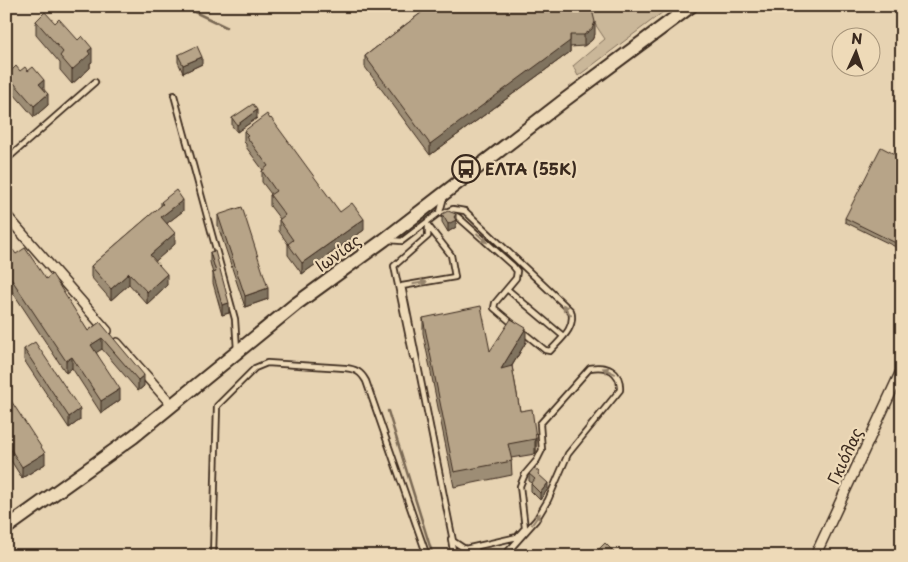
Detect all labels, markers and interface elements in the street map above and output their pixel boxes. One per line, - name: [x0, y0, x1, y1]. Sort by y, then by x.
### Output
- north arrow: [830, 28, 880, 78]
- text: N: [851, 28, 863, 49]
- bus stop icon: ΕΛΤΑ (55Κ): [451, 154, 481, 184]
- place label: ΕΛΤΑ (55Κ): [485, 156, 577, 180]
- street label: Ιωνίας: [310, 228, 365, 277]
- one-way arrow: [476, 232, 488, 244]
- one-way arrow: [413, 278, 429, 286]
- one-way arrow: [562, 303, 573, 316]
- one-way arrow: [602, 367, 616, 375]
- street label: Γκιόλας: [821, 423, 868, 488]
- one-way arrow: [531, 512, 541, 526]

